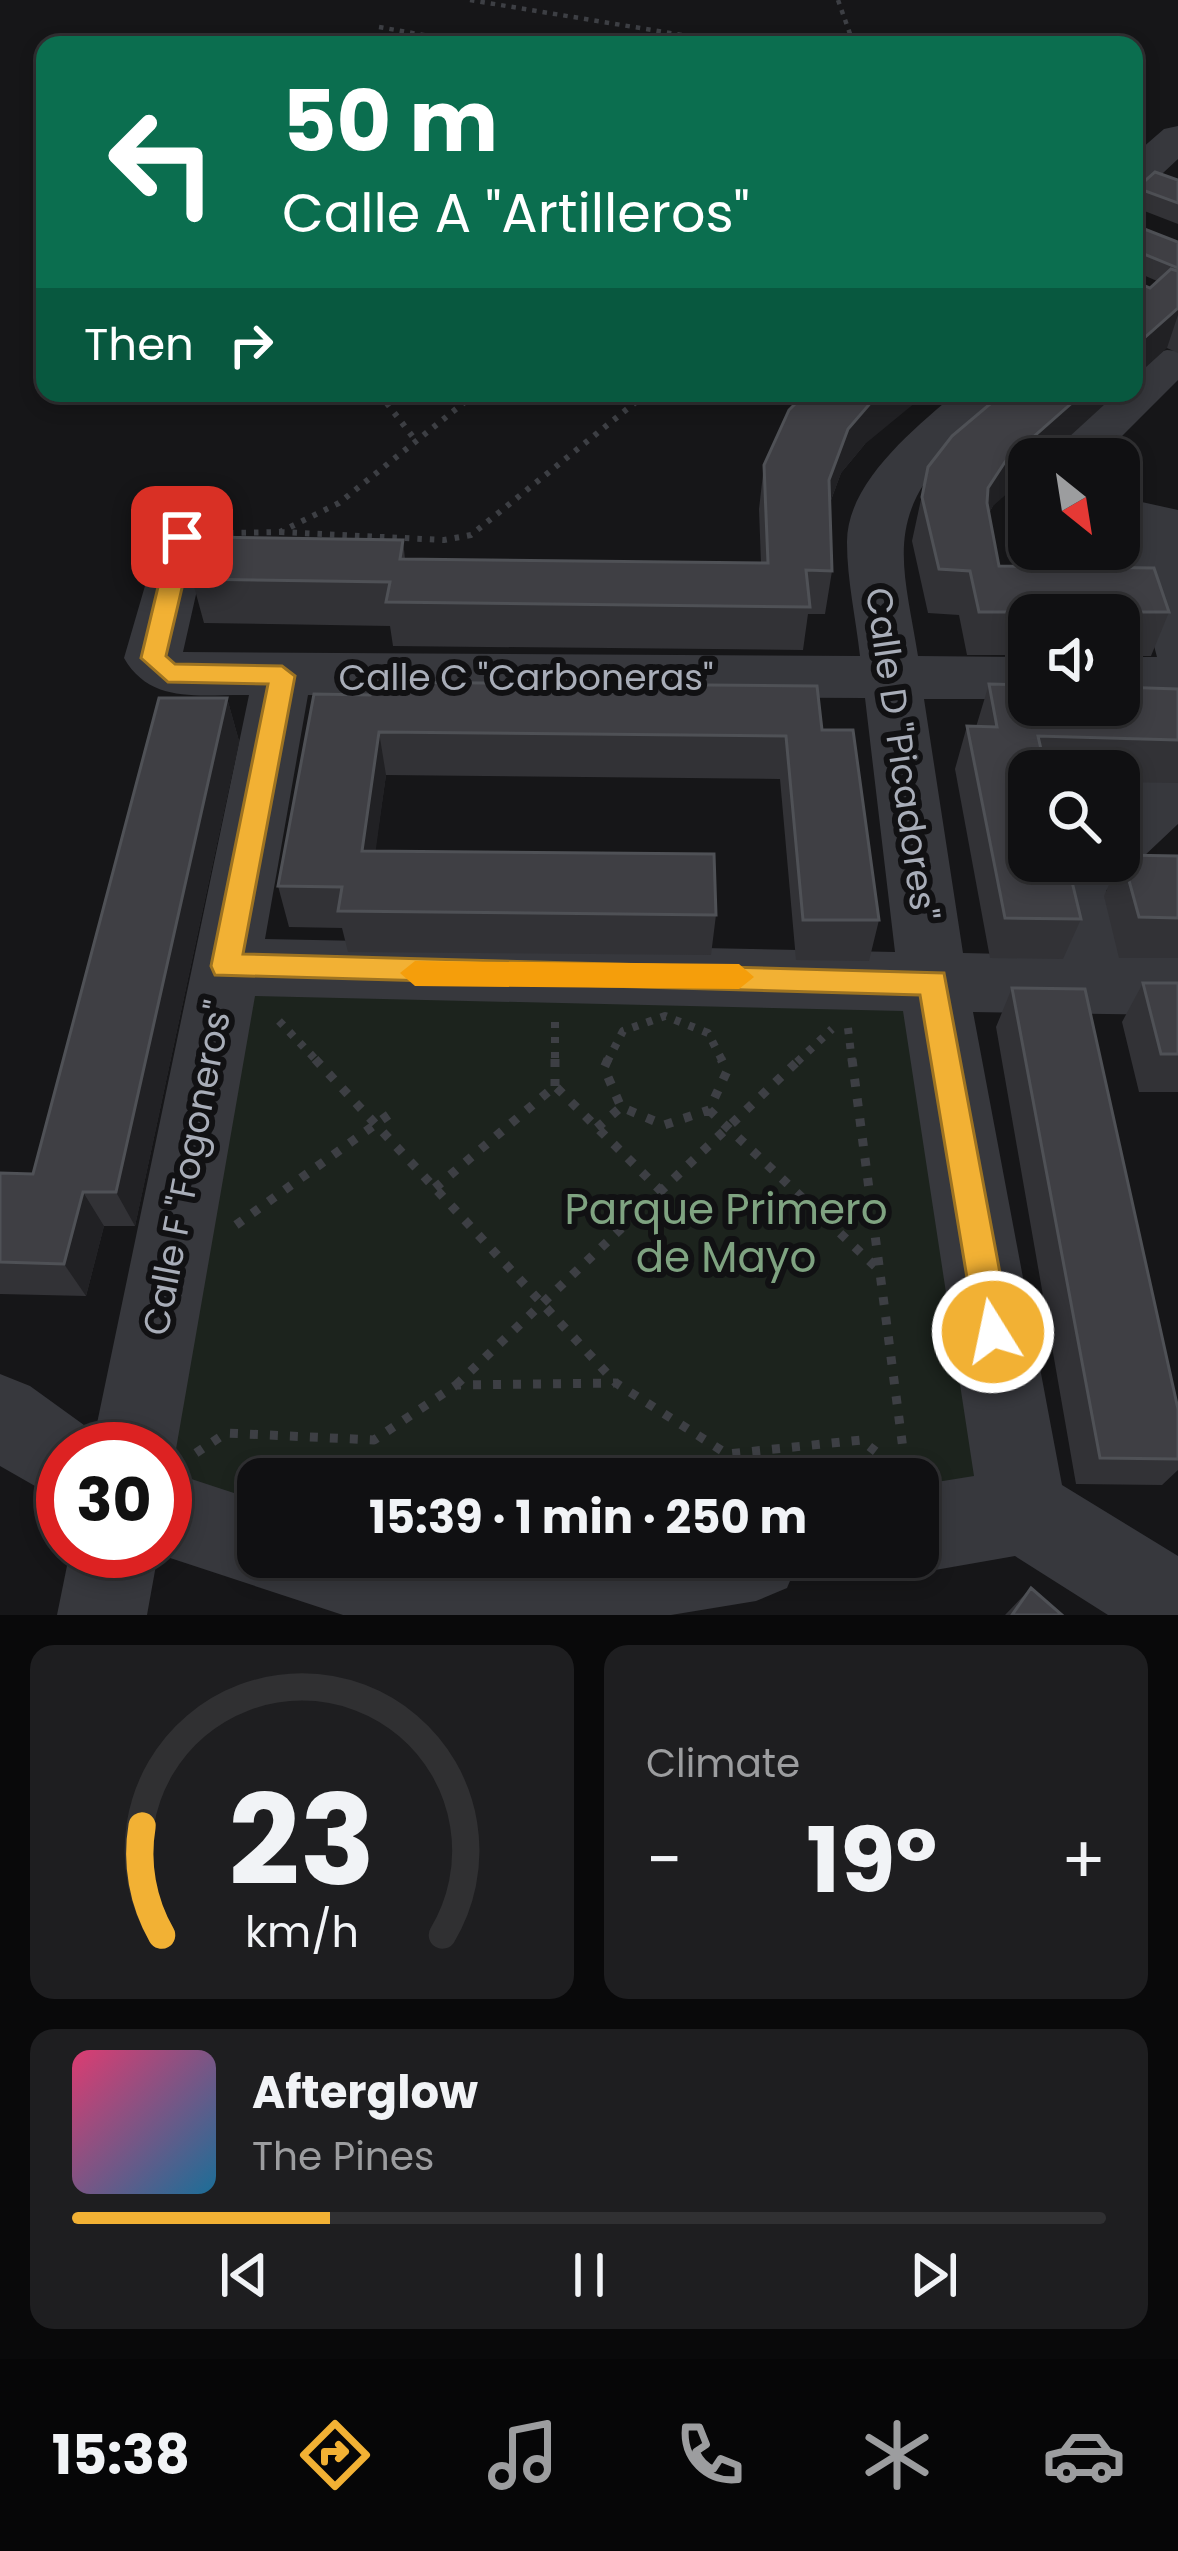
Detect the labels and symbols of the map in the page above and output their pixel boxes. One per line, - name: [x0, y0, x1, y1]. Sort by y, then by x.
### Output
- north arrow: [1008, 438, 1140, 570]
- pin: [131, 486, 233, 588]
- street label: Calle D "Picadores": [853, 584, 950, 924]
- street label: Calle C "Carboneras": [338, 652, 714, 703]
- street label: Calle F "Fogoneros": [130, 996, 245, 1340]
- park label: Parque Primero de Mayo: [564, 1180, 888, 1287]
- position arrow: [930, 1269, 1056, 1395]
- speed limit sign: 30: [36, 1422, 192, 1578]

